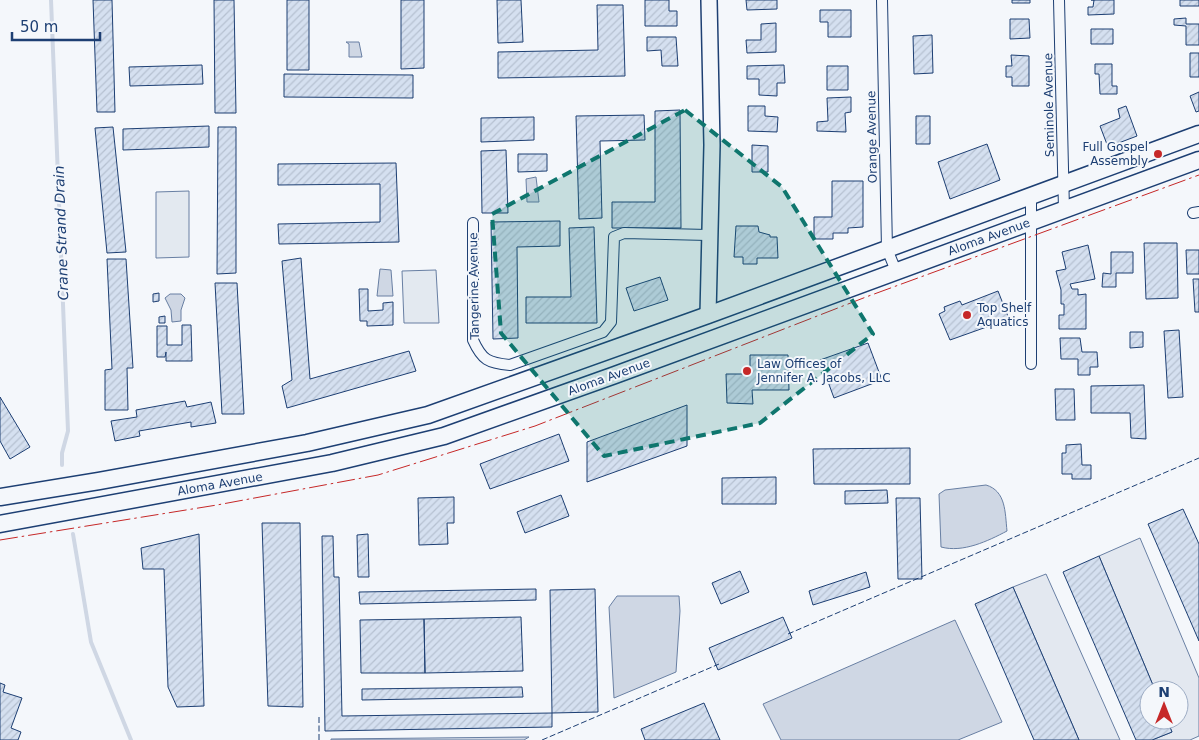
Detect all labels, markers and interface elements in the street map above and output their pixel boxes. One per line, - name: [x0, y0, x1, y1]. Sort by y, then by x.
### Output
- scale bar: [12, 10, 100, 42]
- text: 50 m: [20, 18, 58, 36]
- street label: Seminole Avenue: [1041, 53, 1057, 157]
- street label: Orange Avenue: [864, 91, 880, 183]
- place label: Full Gospel Assembly: [1082, 140, 1148, 168]
- marker: Full Gospel Assembly: [1152, 148, 1164, 160]
- water label: Crane Strand Drain: [51, 165, 71, 301]
- street label: Aloma Avenue: [946, 216, 1032, 258]
- street label: Tangerine Avenue: [466, 232, 482, 341]
- place label: Top Shelf Aquatics: [976, 301, 1032, 329]
- marker: Top Shelf Aquatics: [961, 309, 973, 321]
- street label: Aloma Avenue: [566, 356, 652, 398]
- place label: Law Offices of Jennifer A. Jacobs, LLC: [756, 357, 891, 385]
- marker: Law Offices of Jennifer A. Jacobs, LLC: [741, 365, 753, 377]
- street label: Aloma Avenue: [176, 470, 264, 498]
- north arrow: [1139, 680, 1189, 730]
- text: N: [1158, 684, 1170, 700]

